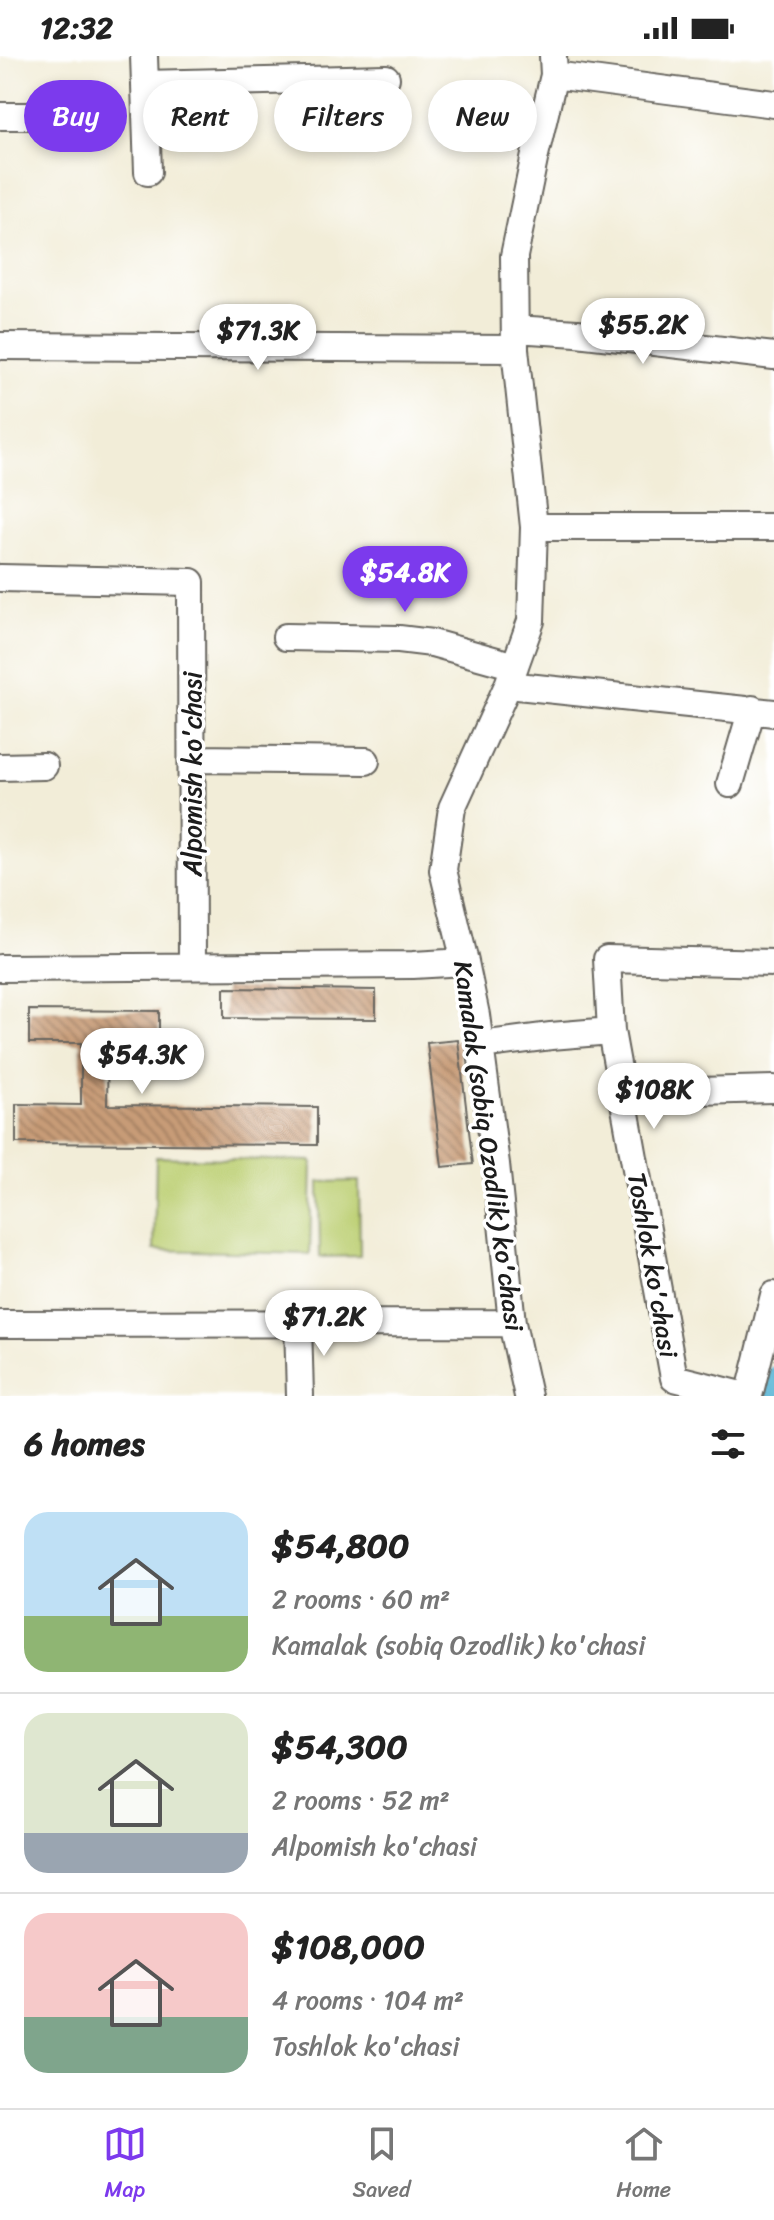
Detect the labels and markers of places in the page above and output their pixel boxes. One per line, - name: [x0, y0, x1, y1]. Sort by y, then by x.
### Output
- pin: $55.2K: [578, 298, 708, 366]
- pin: $71.3K: [193, 304, 323, 372]
- pin: $54.8K: [340, 546, 470, 614]
- pin: $54.3K: [77, 1028, 207, 1096]
- pin: $108K: [598, 1063, 710, 1131]
- pin: $71.2K: [259, 1290, 389, 1358]

